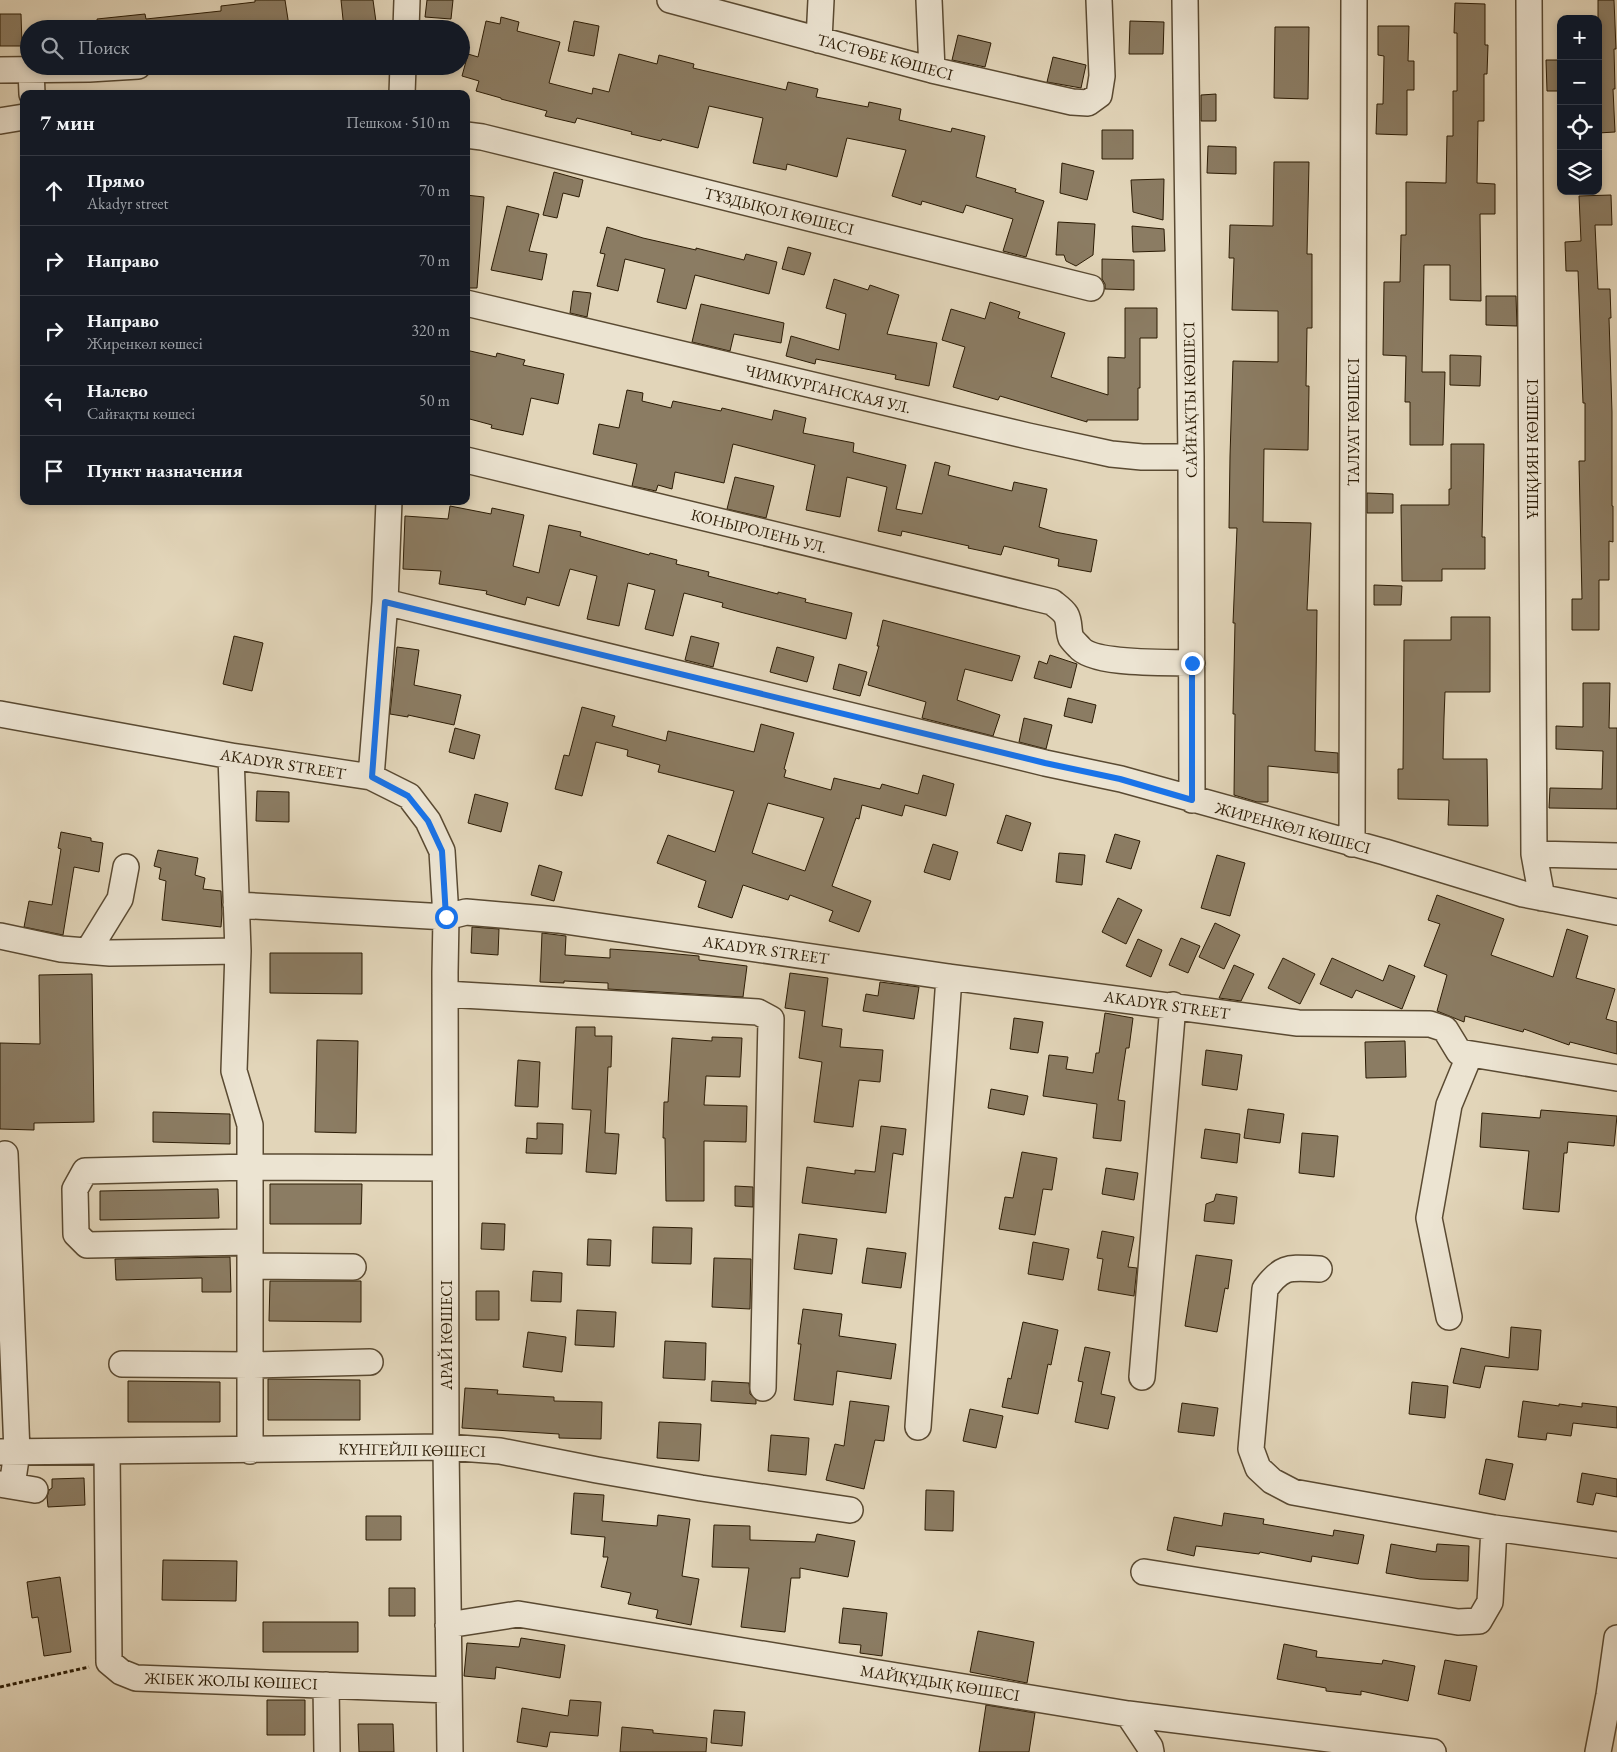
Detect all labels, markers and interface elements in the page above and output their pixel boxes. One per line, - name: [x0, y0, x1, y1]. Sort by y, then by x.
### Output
- map controls: [1557, 15, 1602, 195]
- button: +: [1557, 15, 1602, 60]
- search box: [20, 20, 470, 75]
- street label: ТАСТӨБЕ КӨШЕСІ: [815, 29, 956, 85]
- icon: search: [38, 34, 66, 62]
- text: Поиск: [78, 35, 130, 60]
- button: −: [1557, 60, 1602, 105]
- button: locate: [1557, 105, 1602, 150]
- text: 7 мин: [40, 109, 95, 136]
- text: Пешком · 510 m: [346, 112, 450, 133]
- button: layers: [1557, 150, 1602, 195]
- text: Прямо: [87, 168, 145, 193]
- icon: ahead: [40, 177, 68, 205]
- text: 70 m: [419, 180, 450, 201]
- street label: ТҰЗДЫҚОЛ КӨШЕСІ: [702, 182, 857, 240]
- text: Akadyr street: [87, 193, 169, 214]
- icon: right: [40, 247, 68, 275]
- text: Направо: [87, 248, 159, 273]
- text: 70 m: [419, 250, 450, 271]
- text: Направо: [87, 308, 159, 333]
- icon: right: [40, 317, 68, 345]
- text: 320 m: [411, 320, 450, 341]
- street label: САЙҒАҚТЫ КӨШЕСІ: [1178, 321, 1202, 478]
- text: Жиренкөл көшесі: [87, 333, 203, 354]
- street label: ТАЛУАТ КӨШЕСІ: [1343, 358, 1364, 486]
- street label: ЧИМКУРГАНСКАЯ УЛ.: [743, 360, 913, 418]
- text: Налево: [87, 378, 148, 403]
- street label: ҰШҚИЯН КӨШЕСІ: [1522, 378, 1543, 519]
- icon: left: [40, 387, 68, 415]
- text: 50 m: [419, 390, 450, 411]
- text: Сайғақты көшесі: [87, 403, 195, 424]
- icon: arrive: [40, 457, 68, 485]
- text: Пункт назначения: [87, 458, 243, 483]
- street label: КОНЫРОЛЕНЬ УЛ.: [689, 504, 829, 558]
- route end: [1181, 652, 1204, 675]
- street label: AKADYR STREET: [218, 744, 348, 784]
- street label: ЖИРЕНКӨЛ КӨШЕСІ: [1212, 797, 1374, 859]
- route start: [435, 906, 458, 929]
- street label: AKADYR STREET: [701, 931, 831, 969]
- street label: AKADYR STREET: [1102, 986, 1232, 1024]
- street label: АРАЙ КӨШЕСІ: [436, 1279, 457, 1391]
- street label: КҮНГЕЙЛІ КӨШЕСІ: [338, 1438, 486, 1462]
- street label: МАЙҚҰДЫҚ КӨШЕСІ: [859, 1660, 1022, 1706]
- street label: ЖІБЕК ЖОЛЫ КӨШЕСІ: [143, 1667, 318, 1695]

